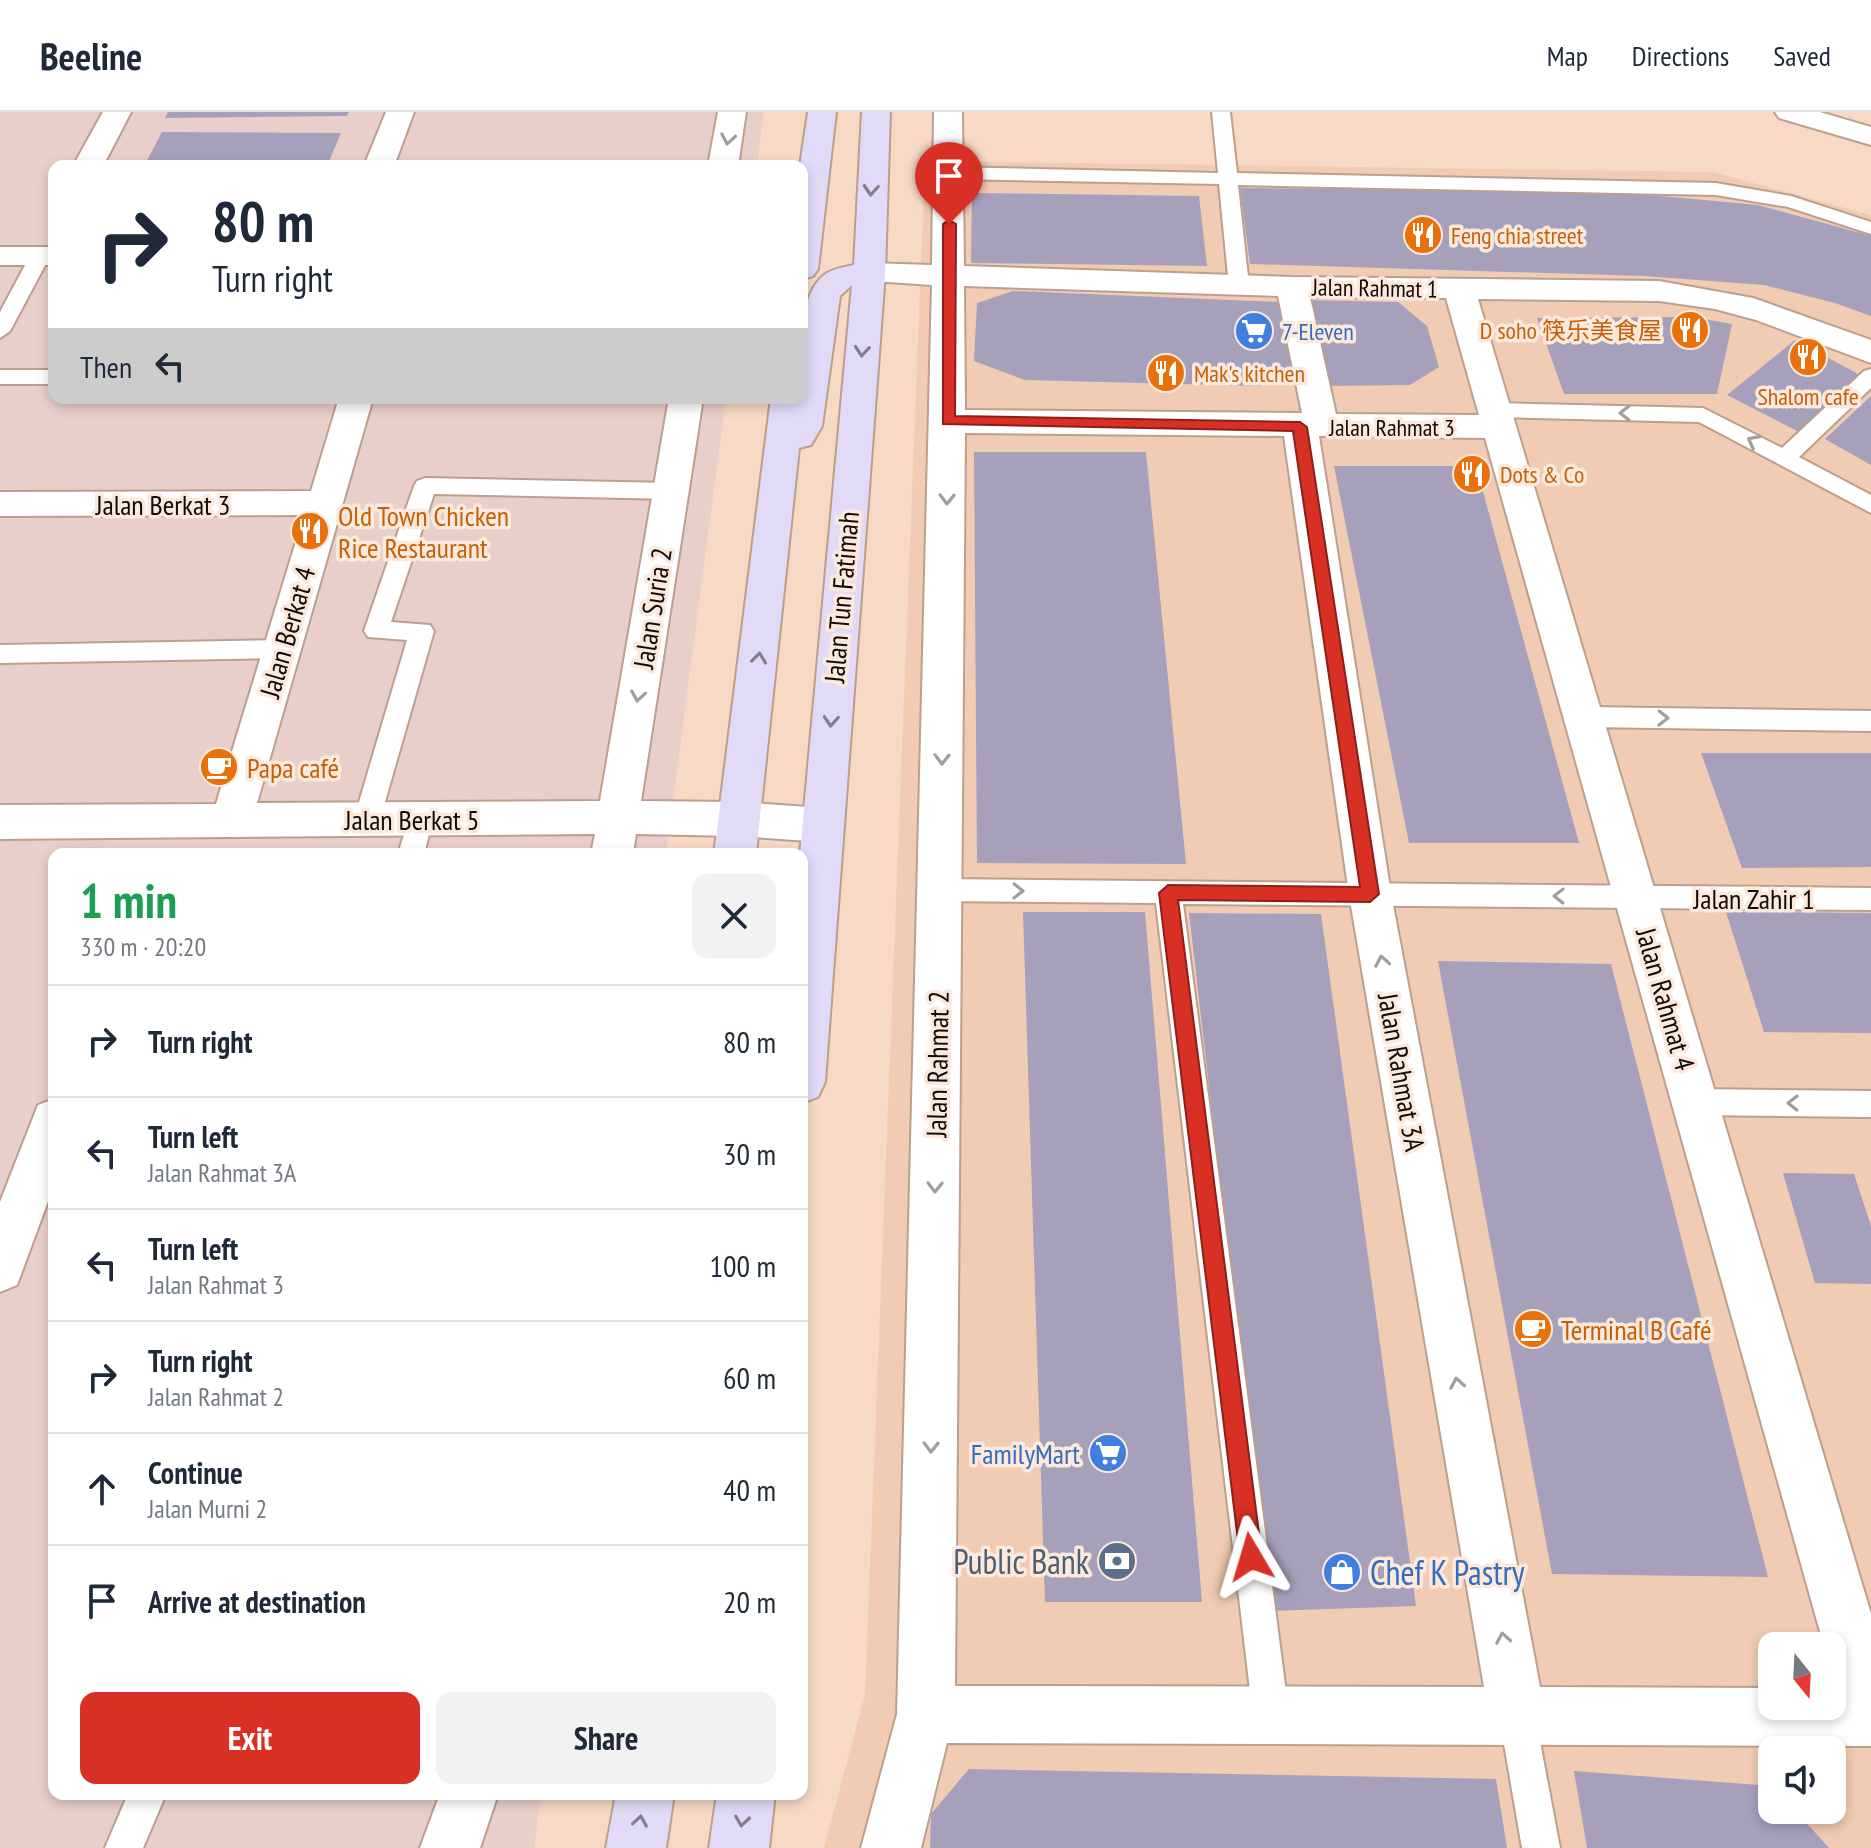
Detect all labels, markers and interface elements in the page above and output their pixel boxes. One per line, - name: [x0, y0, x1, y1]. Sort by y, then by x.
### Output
- text: Beeline: [40, 31, 142, 80]
- text: Map: [1547, 37, 1588, 74]
- text: Directions: [1632, 37, 1729, 74]
- text: Saved: [1773, 37, 1831, 74]
- one-way arrow: [720, 132, 737, 146]
- pin: [915, 142, 983, 224]
- icon: arrive: [927, 154, 971, 198]
- one-way arrow: [863, 184, 880, 197]
- text: 80 m: [212, 185, 314, 257]
- icon: right: [80, 192, 184, 296]
- restaurant icon: Feng chia street: [1402, 214, 1444, 256]
- place label: Feng chia street: [1451, 220, 1584, 251]
- text: Turn right: [212, 255, 333, 302]
- street label: Jalan Rahmat 1: [1311, 271, 1438, 305]
- restaurant icon: D soho 筷乐美食屋: [1669, 309, 1711, 351]
- supermarket icon: 7-Eleven: [1233, 310, 1275, 352]
- place label: D soho 筷乐美食屋: [1480, 315, 1662, 346]
- place label: 7-Eleven: [1282, 316, 1354, 347]
- restaurant icon: Shalom cafe: [1787, 336, 1829, 378]
- icon: left: [148, 344, 192, 388]
- one-way arrow: [854, 344, 871, 357]
- text: Then: [80, 347, 132, 386]
- restaurant icon: Mak's kitchen: [1145, 352, 1187, 394]
- place label: Mak's kitchen: [1194, 358, 1305, 389]
- place label: Shalom cafe: [1757, 381, 1859, 412]
- one-way arrow: [1618, 404, 1631, 422]
- street label: Jalan Rahmat 3: [1328, 412, 1455, 443]
- one-way arrow: [1746, 436, 1761, 451]
- restaurant icon: Dots & Co: [1451, 453, 1493, 495]
- place label: Dots & Co: [1500, 459, 1584, 490]
- street label: Jalan Berkat 3: [95, 486, 230, 523]
- one-way arrow: [938, 493, 955, 506]
- place label: Old Town Chicken Rice Restaurant: [338, 497, 509, 566]
- restaurant icon: Old Town Chicken Rice Restaurant: [289, 510, 331, 552]
- street label: Jalan Tun Fatimah: [815, 510, 867, 685]
- street label: Jalan Suria 2: [624, 545, 680, 672]
- street label: Jalan Berkat 4: [250, 562, 323, 703]
- one-way arrow: [750, 651, 767, 665]
- one-way arrow: [630, 689, 647, 703]
- one-way arrow: [1657, 709, 1670, 727]
- one-way arrow: [823, 715, 840, 728]
- cafe icon: Papa café: [198, 746, 240, 788]
- place label: Papa café: [247, 749, 339, 786]
- one-way arrow: [933, 753, 951, 766]
- street label: Jalan Berkat 5: [344, 801, 479, 838]
- text: 1 min: [80, 869, 177, 931]
- button: close: [692, 874, 776, 958]
- street label: Jalan Zahir 1: [1692, 880, 1815, 917]
- one-way arrow: [1012, 882, 1025, 900]
- one-way arrow: [1552, 888, 1565, 905]
- street label: Jalan Rahmat 4: [1628, 923, 1704, 1075]
- text: 330 m · 20:20: [80, 930, 206, 963]
- one-way arrow: [1374, 955, 1391, 968]
- street label: Jalan Rahmat 3A: [1370, 989, 1434, 1155]
- street label: Jalan Rahmat 2: [917, 990, 957, 1139]
- icon: right: [80, 1019, 124, 1063]
- text: Turn right: [148, 1022, 252, 1061]
- text: 80 m: [723, 1022, 776, 1061]
- one-way arrow: [1786, 1094, 1799, 1112]
- text: Turn left: [148, 1117, 238, 1156]
- icon: left: [80, 1131, 124, 1175]
- text: 30 m: [723, 1134, 776, 1173]
- text: Jalan Rahmat 3A: [148, 1156, 296, 1189]
- one-way arrow: [926, 1181, 944, 1194]
- text: Turn left: [148, 1229, 238, 1268]
- icon: left: [80, 1243, 124, 1287]
- text: 100 m: [710, 1246, 776, 1285]
- text: Jalan Rahmat 3: [148, 1268, 284, 1301]
- cafe icon: Terminal B Café: [1512, 1308, 1554, 1350]
- place label: Terminal B Café: [1561, 1311, 1711, 1348]
- text: Turn right: [148, 1341, 252, 1380]
- icon: right: [80, 1355, 124, 1399]
- text: 60 m: [723, 1358, 776, 1397]
- one-way arrow: [1450, 1376, 1467, 1389]
- text: Jalan Rahmat 2: [148, 1380, 284, 1413]
- supermarket icon: FamilyMart: [1087, 1432, 1129, 1474]
- place label: FamilyMart: [971, 1435, 1080, 1472]
- one-way arrow: [922, 1441, 939, 1454]
- text: Continue: [148, 1453, 243, 1492]
- icon: ahead: [80, 1467, 124, 1511]
- text: 40 m: [723, 1470, 776, 1509]
- text: Jalan Murni 2: [148, 1492, 267, 1525]
- position arrow: [1209, 1515, 1293, 1599]
- place label: Public Bank: [953, 1539, 1089, 1583]
- bank icon: Public Bank: [1096, 1540, 1138, 1582]
- place label: Chef K Pastry: [1370, 1550, 1525, 1594]
- shop icon: Chef K Pastry: [1321, 1551, 1363, 1593]
- icon: arrive: [80, 1579, 124, 1623]
- text: Arrive at destination: [148, 1582, 366, 1621]
- text: 20 m: [723, 1582, 776, 1621]
- one-way arrow: [1496, 1632, 1513, 1645]
- north arrow: [1758, 1632, 1846, 1720]
- map controls: [1758, 1632, 1846, 1824]
- button: Exit: [80, 1692, 420, 1784]
- button: Share: [436, 1692, 776, 1784]
- button: sound: [1758, 1736, 1846, 1824]
- one-way arrow: [631, 1814, 648, 1828]
- one-way arrow: [734, 1814, 751, 1828]

